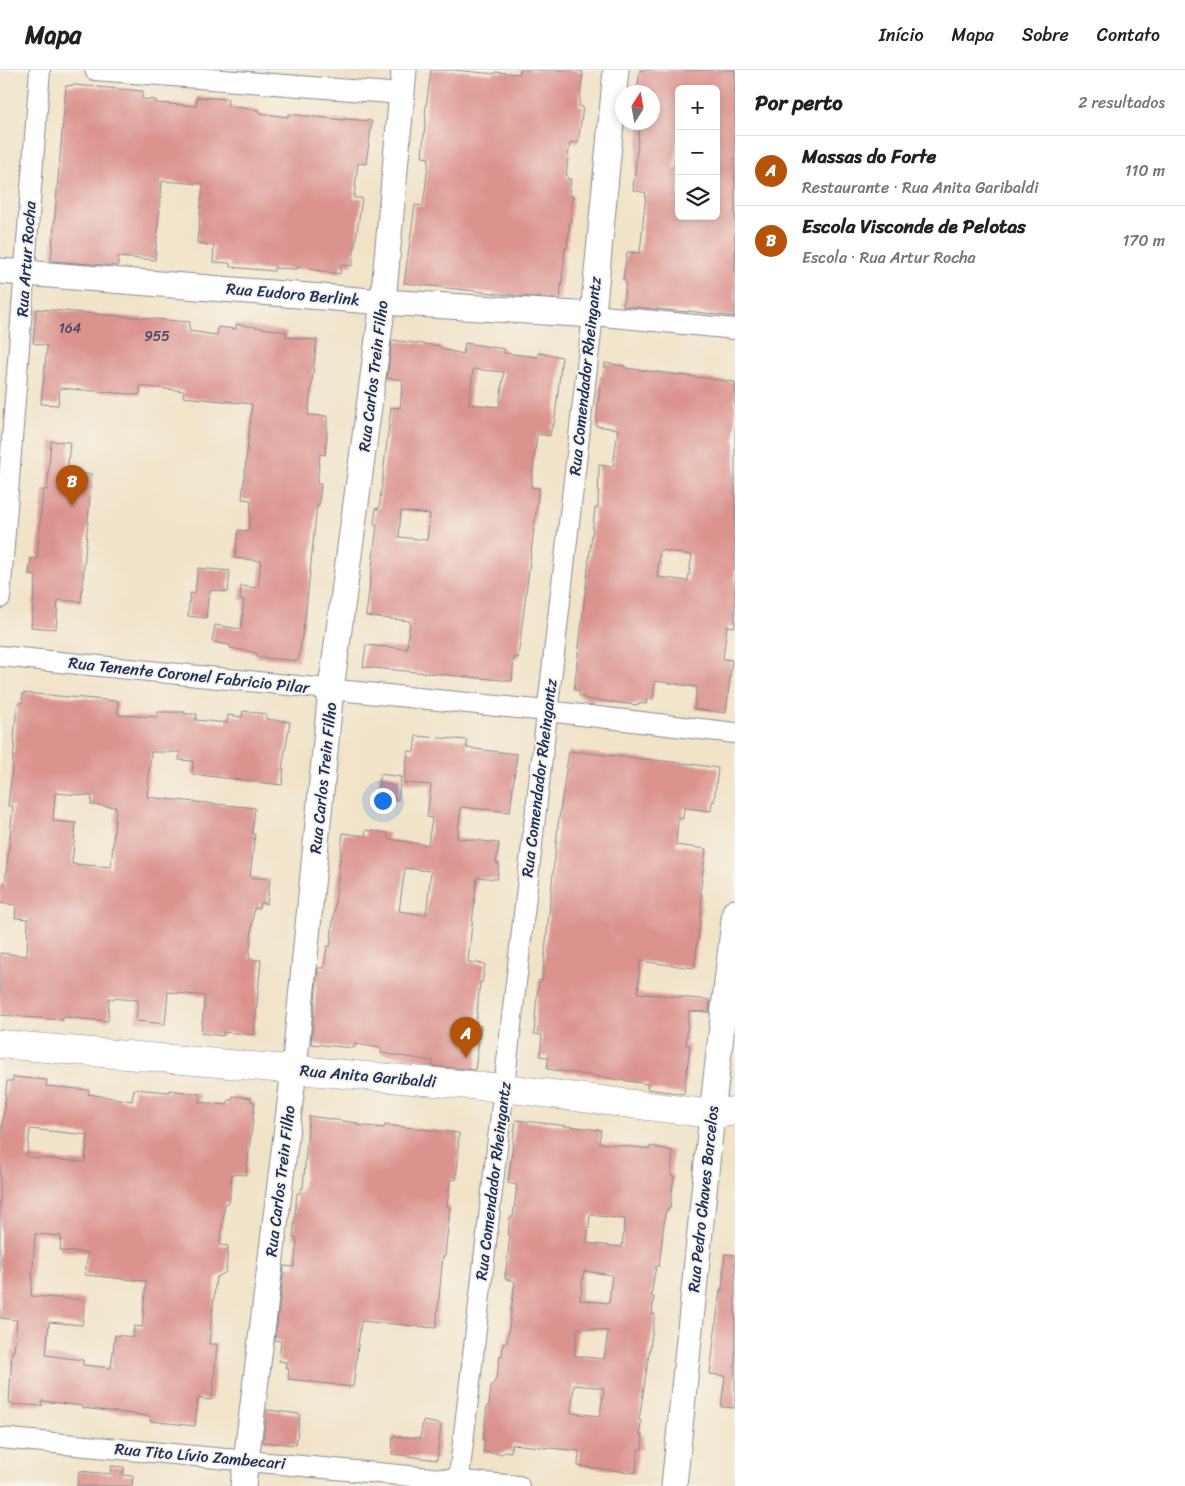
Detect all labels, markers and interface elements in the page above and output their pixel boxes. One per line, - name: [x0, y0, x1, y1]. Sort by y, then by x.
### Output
- text: Mapa: [25, 14, 81, 56]
- text: Início: [879, 19, 924, 51]
- text: Mapa: [952, 19, 994, 51]
- text: Sobre: [1022, 19, 1069, 51]
- text: Contato: [1097, 19, 1160, 51]
- text: Por perto: [755, 84, 843, 122]
- north arrow: [615, 85, 660, 130]
- map controls: [675, 85, 720, 220]
- button: +: [675, 85, 720, 130]
- text: 2 resultados: [1078, 88, 1165, 117]
- button: −: [675, 130, 720, 175]
- text: Massas do Forte: [802, 140, 936, 173]
- text: A: [766, 156, 776, 185]
- text: 110 m: [1125, 156, 1165, 185]
- text: Restaurante · Rua Anita Garibaldi: [802, 173, 1038, 202]
- button: layers: [675, 175, 720, 220]
- street label: Rua Artur Rocha: [7, 199, 45, 318]
- text: Escola Visconde de Pelotas: [802, 210, 1026, 243]
- text: B: [766, 226, 776, 255]
- text: 170 m: [1122, 226, 1165, 255]
- text: Escola · Rua Artur Rocha: [802, 243, 976, 272]
- street label: Rua Eudoro Berlink: [225, 274, 361, 314]
- street label: Rua Comendador Rheingantz: [560, 275, 610, 477]
- street label: Rua Carlos Trein Filho: [349, 299, 397, 453]
- house number: 164: [59, 316, 82, 341]
- house number: 955: [144, 324, 170, 349]
- pin: B: [56, 465, 88, 506]
- street label: Rua Tenente Coronel Fabricio Pilar: [67, 648, 312, 702]
- street label: Rua Comendador Rheingantz: [512, 677, 566, 879]
- street label: Rua Carlos Trein Filho: [301, 701, 345, 855]
- your location: [370, 788, 396, 814]
- pin: A: [450, 1017, 482, 1058]
- street label: Rua Anita Garibaldi: [299, 1056, 438, 1096]
- street label: Rua Comendador Rheingantz: [466, 1080, 520, 1282]
- street label: Rua Carlos Trein Filho: [256, 1104, 304, 1258]
- street label: Rua Pedro Chaves Barcelos: [679, 1104, 727, 1294]
- street label: Rua Tito Lívio Zambecari: [113, 1434, 287, 1478]

